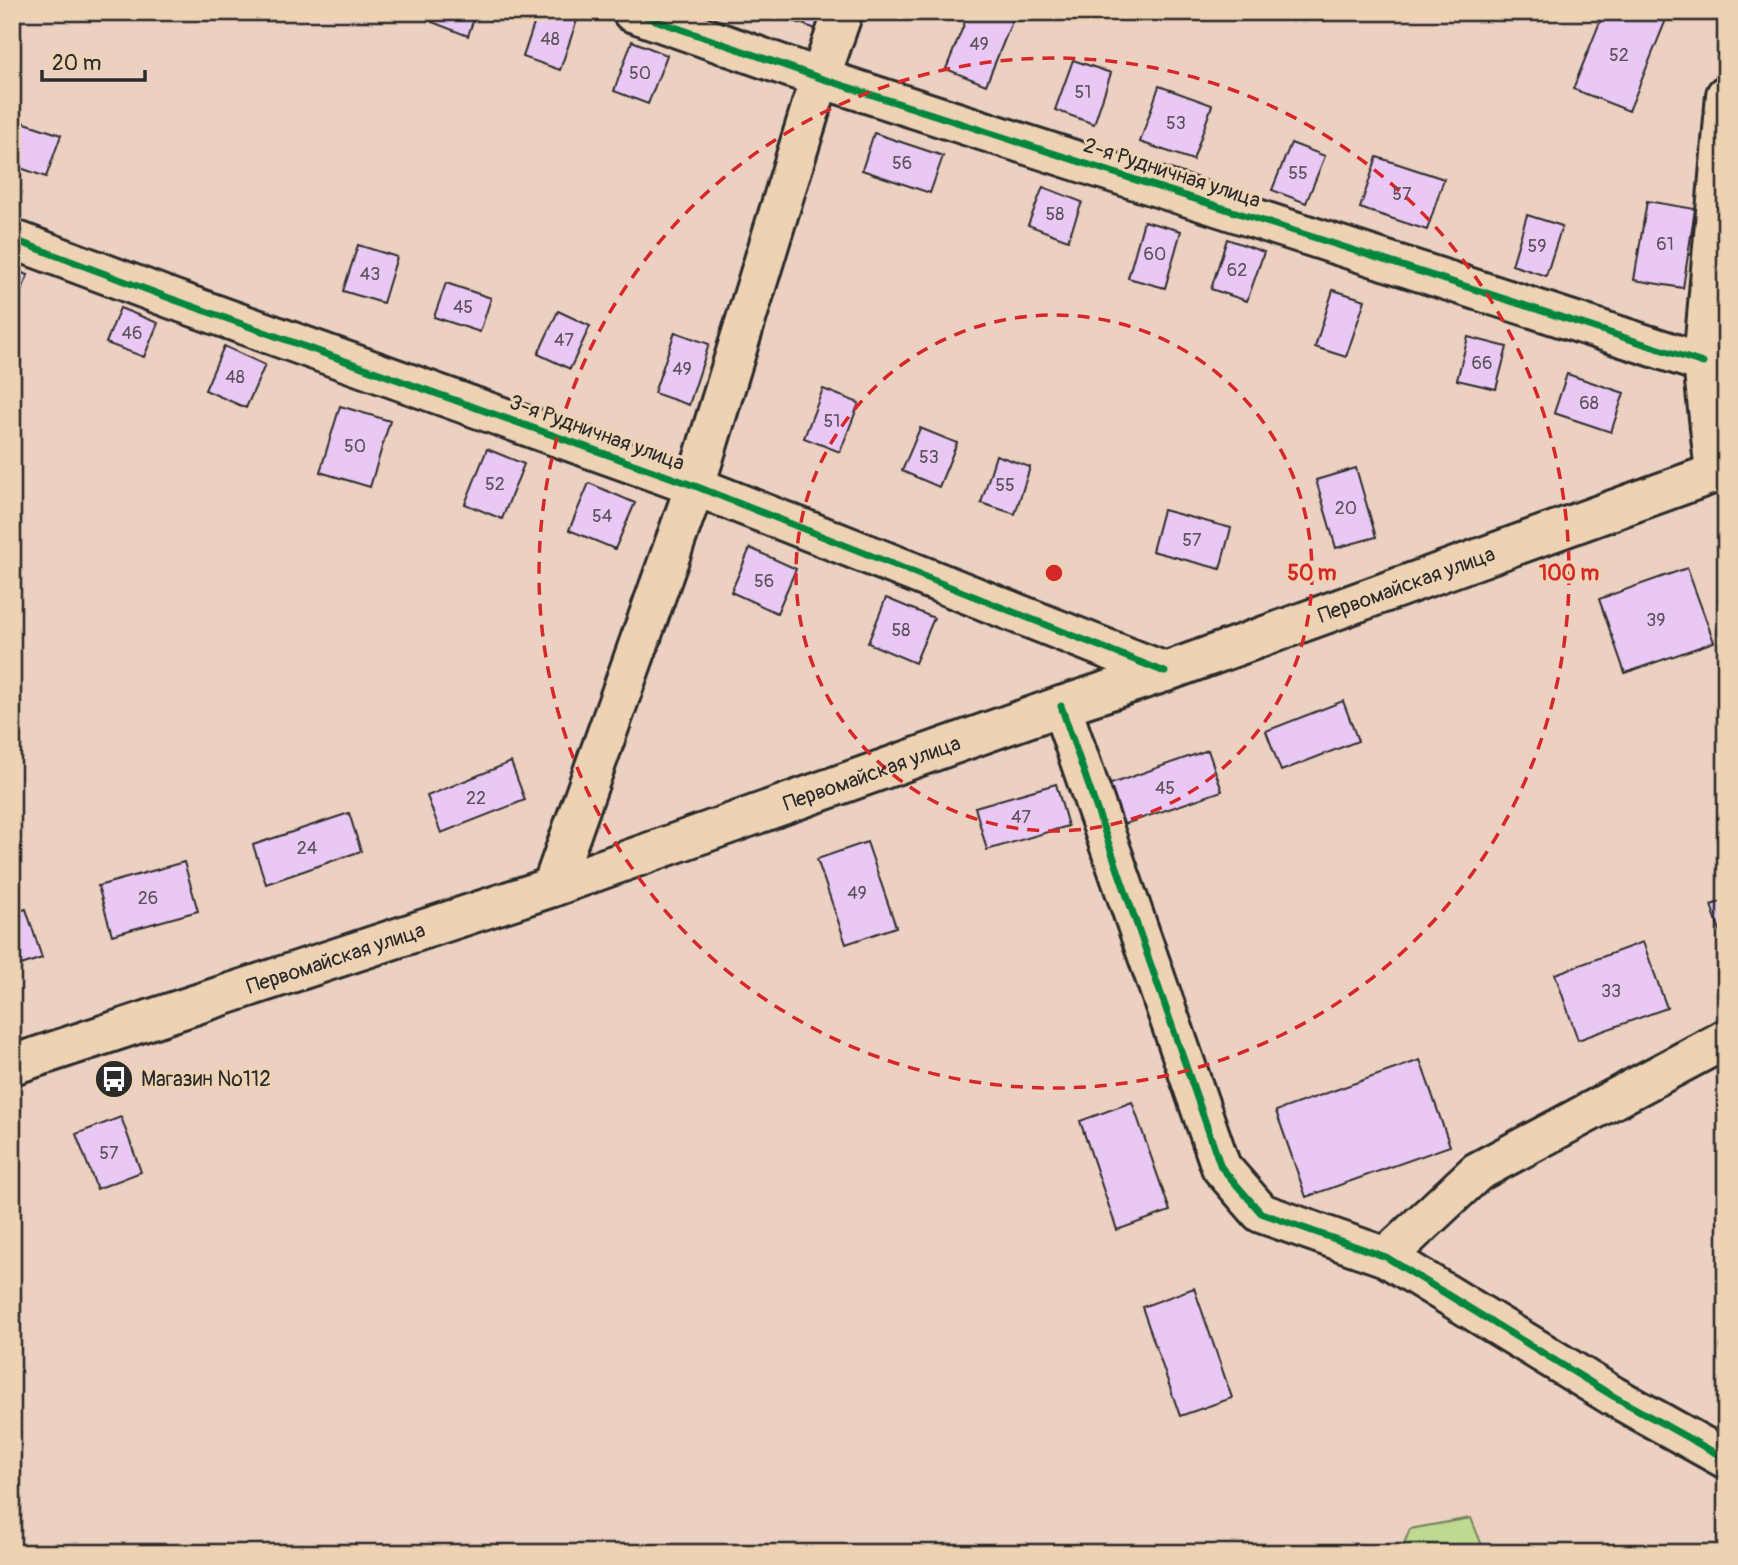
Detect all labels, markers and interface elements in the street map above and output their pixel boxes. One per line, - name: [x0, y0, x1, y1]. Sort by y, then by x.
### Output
- house number: 48: [540, 28, 560, 51]
- house number: 49: [969, 33, 989, 56]
- scale bar: [42, 38, 145, 82]
- house number: 52: [1609, 44, 1629, 67]
- text: 20 m: [52, 50, 101, 77]
- house number: 50: [629, 62, 651, 85]
- house number: 51: [1075, 81, 1091, 104]
- house number: 53: [1166, 112, 1186, 135]
- street label: 2-я Рудничная улица: [1080, 132, 1264, 214]
- house number: 56: [892, 152, 912, 175]
- house number: 55: [1288, 162, 1308, 185]
- house number: 57: [1392, 183, 1412, 206]
- house number: 58: [1046, 203, 1064, 226]
- house number: 61: [1656, 233, 1674, 256]
- house number: 59: [1527, 235, 1547, 258]
- house number: 60: [1144, 243, 1166, 266]
- house number: 62: [1227, 259, 1247, 282]
- house number: 43: [360, 263, 380, 286]
- house number: 45: [453, 296, 473, 319]
- house number: 46: [122, 322, 142, 345]
- house number: 47: [554, 329, 574, 352]
- house number: 66: [1472, 352, 1492, 375]
- house number: 49: [672, 358, 692, 381]
- house number: 48: [225, 366, 245, 389]
- street label: 3-я Рудничная улица: [506, 389, 688, 477]
- house number: 68: [1579, 392, 1599, 415]
- house number: 51: [824, 410, 840, 433]
- house number: 50: [344, 435, 366, 458]
- house number: 53: [919, 446, 939, 469]
- house number: 52: [485, 473, 505, 496]
- house number: 55: [995, 474, 1015, 497]
- house number: 20: [1335, 497, 1357, 520]
- house number: 54: [592, 505, 613, 528]
- house number: 57: [1182, 529, 1202, 552]
- street label: Первомайская улица: [1314, 540, 1499, 629]
- text: 50 m: [1288, 560, 1337, 587]
- text: 100 m: [1539, 560, 1599, 587]
- centre of rings: [1042, 561, 1066, 585]
- house number: 56: [754, 570, 774, 593]
- house number: 39: [1646, 609, 1666, 632]
- house number: 58: [892, 619, 910, 642]
- street label: Первомайская улица: [780, 729, 964, 817]
- house number: 45: [1155, 777, 1175, 800]
- house number: 22: [466, 787, 486, 810]
- house number: 47: [1011, 806, 1031, 829]
- house number: 24: [297, 837, 318, 860]
- house number: 49: [847, 882, 867, 905]
- house number: 26: [138, 887, 158, 910]
- street label: Первомайская улица: [243, 916, 429, 1000]
- house number: 33: [1601, 980, 1621, 1003]
- bus stop icon: Магазин №112: [93, 1058, 135, 1100]
- place label: Магазин №112: [141, 1066, 271, 1093]
- house number: 57: [99, 1142, 119, 1165]

